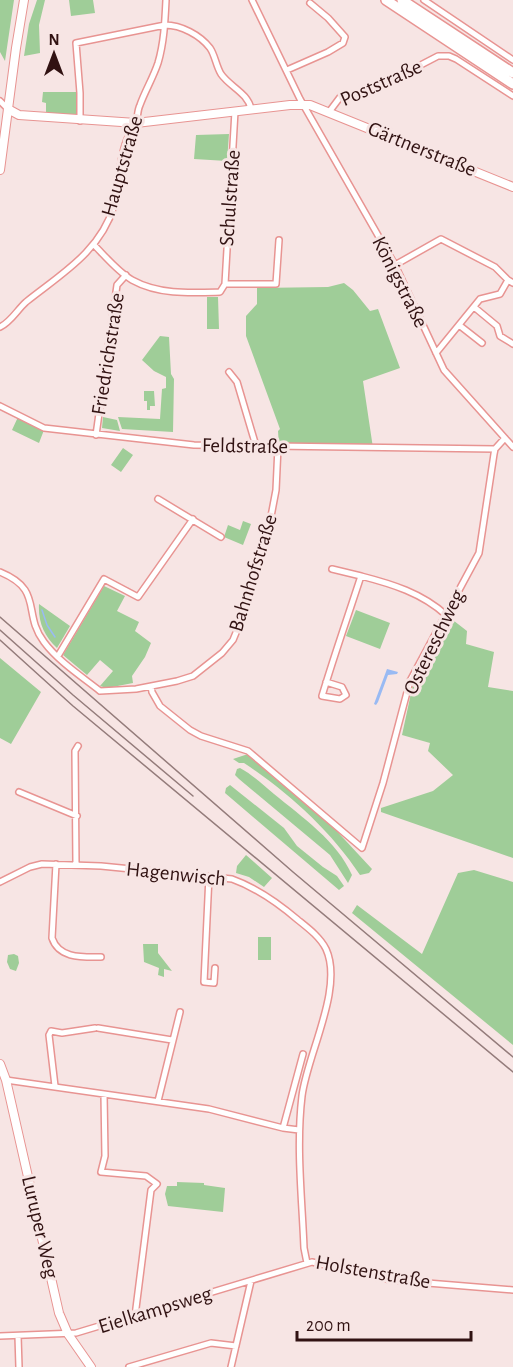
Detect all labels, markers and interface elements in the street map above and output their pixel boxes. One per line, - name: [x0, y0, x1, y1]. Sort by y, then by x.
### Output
- north arrow: [24, 24, 84, 84]
- text: N: [48, 32, 60, 48]
- street label: Poststraße: [337, 56, 425, 110]
- street label: Hauptstraße: [98, 113, 146, 219]
- street label: Gärtnerstraße: [365, 118, 479, 180]
- street label: Schulstraße: [216, 149, 244, 247]
- street label: Königstraße: [368, 233, 432, 331]
- street label: Friedrichstraße: [88, 291, 128, 417]
- street label: Feldstraße: [202, 435, 288, 457]
- street label: Bahnhofstraße: [225, 512, 281, 634]
- street label: Ostereschweg: [400, 586, 469, 698]
- street label: Hagenwisch: [125, 858, 227, 890]
- street label: Luruper Weg: [18, 1174, 62, 1281]
- street label: Holstenstraße: [314, 1252, 432, 1292]
- street label: Eielkampsweg: [96, 1283, 215, 1337]
- scale bar: [297, 1304, 471, 1342]
- text: 200 m: [306, 1317, 351, 1335]

